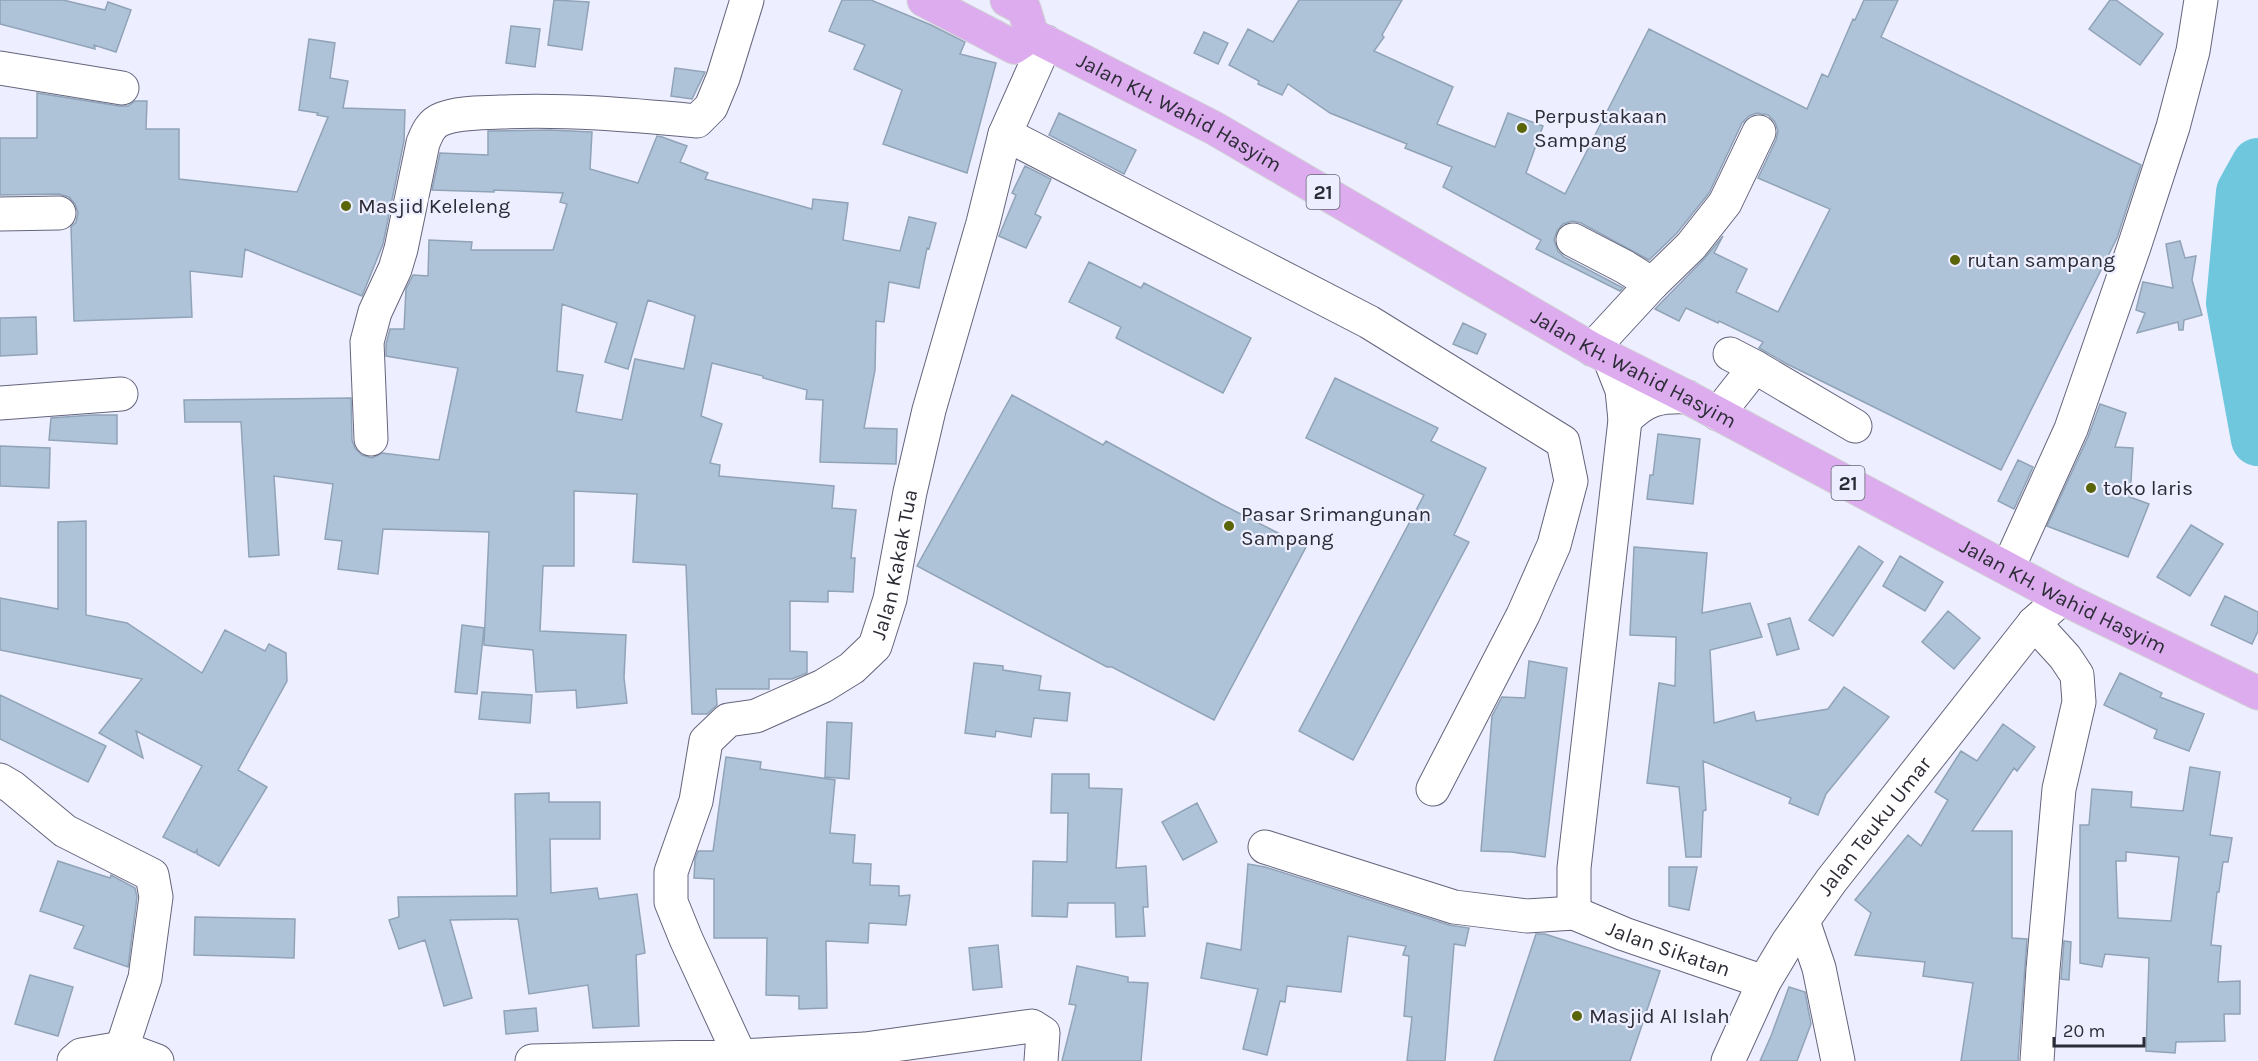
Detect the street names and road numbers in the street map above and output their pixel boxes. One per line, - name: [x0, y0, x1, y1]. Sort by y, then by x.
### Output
- street label: Jalan KH. Wahid Hasyim: [1073, 48, 1286, 177]
- road number: 21: [1306, 175, 1340, 209]
- street label: Jalan KH. Wahid Hasyim: [1527, 304, 1740, 433]
- road number: 21: [1832, 466, 1864, 500]
- street label: Jalan Kakak Tua: [866, 487, 922, 643]
- street label: Jalan KH. Wahid Hasyim: [1956, 534, 2171, 659]
- street label: Jalan Teuku Umar: [1813, 752, 1936, 900]
- street label: Jalan Sikatan: [1603, 916, 1734, 982]

